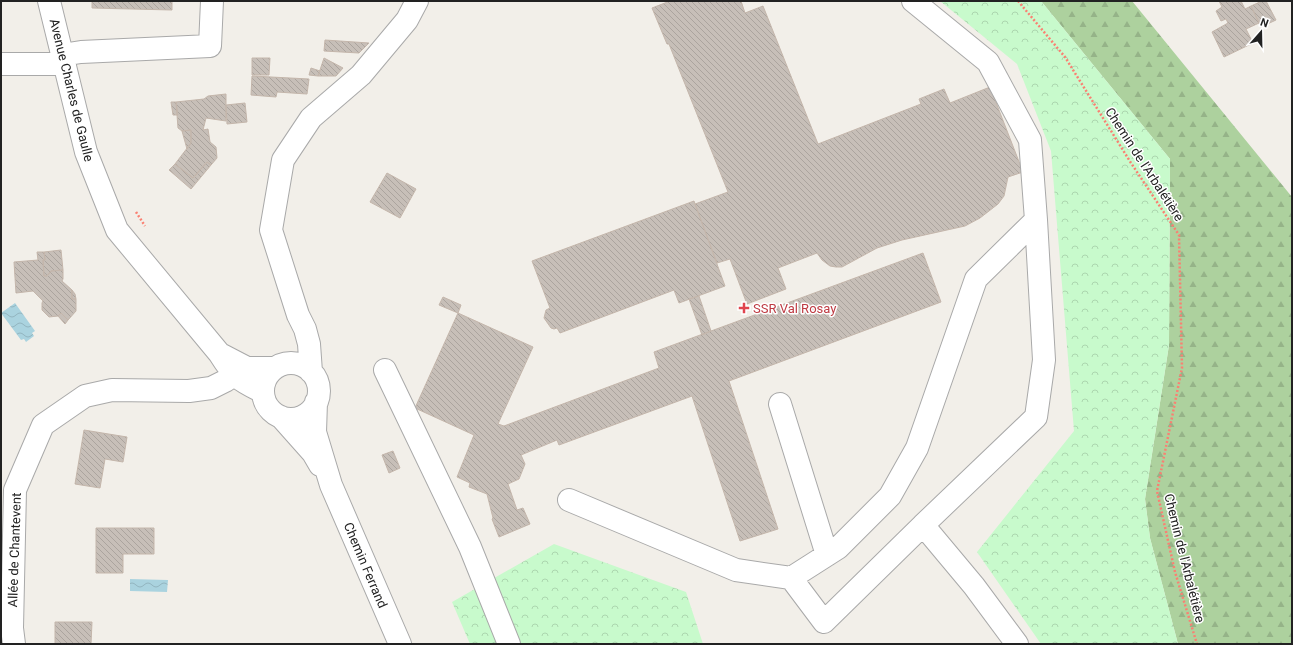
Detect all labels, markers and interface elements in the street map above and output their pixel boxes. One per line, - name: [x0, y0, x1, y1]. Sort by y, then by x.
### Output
- north arrow: [1241, 12, 1281, 52]
- text: N: [1258, 16, 1270, 31]
- street label: Avenue Charles de Gaulle: [47, 17, 97, 163]
- street label: Chemin de l'Arbalétière: [1102, 105, 1187, 224]
- place label: SSR Val Rosay: [753, 301, 836, 316]
- marker: SSR Val Rosay: [738, 302, 750, 314]
- street label: Allée de Chantevent: [5, 492, 24, 608]
- street label: Chemin de l'Arbalétière: [1161, 492, 1208, 624]
- street label: Chemin Ferrand: [341, 520, 390, 610]

